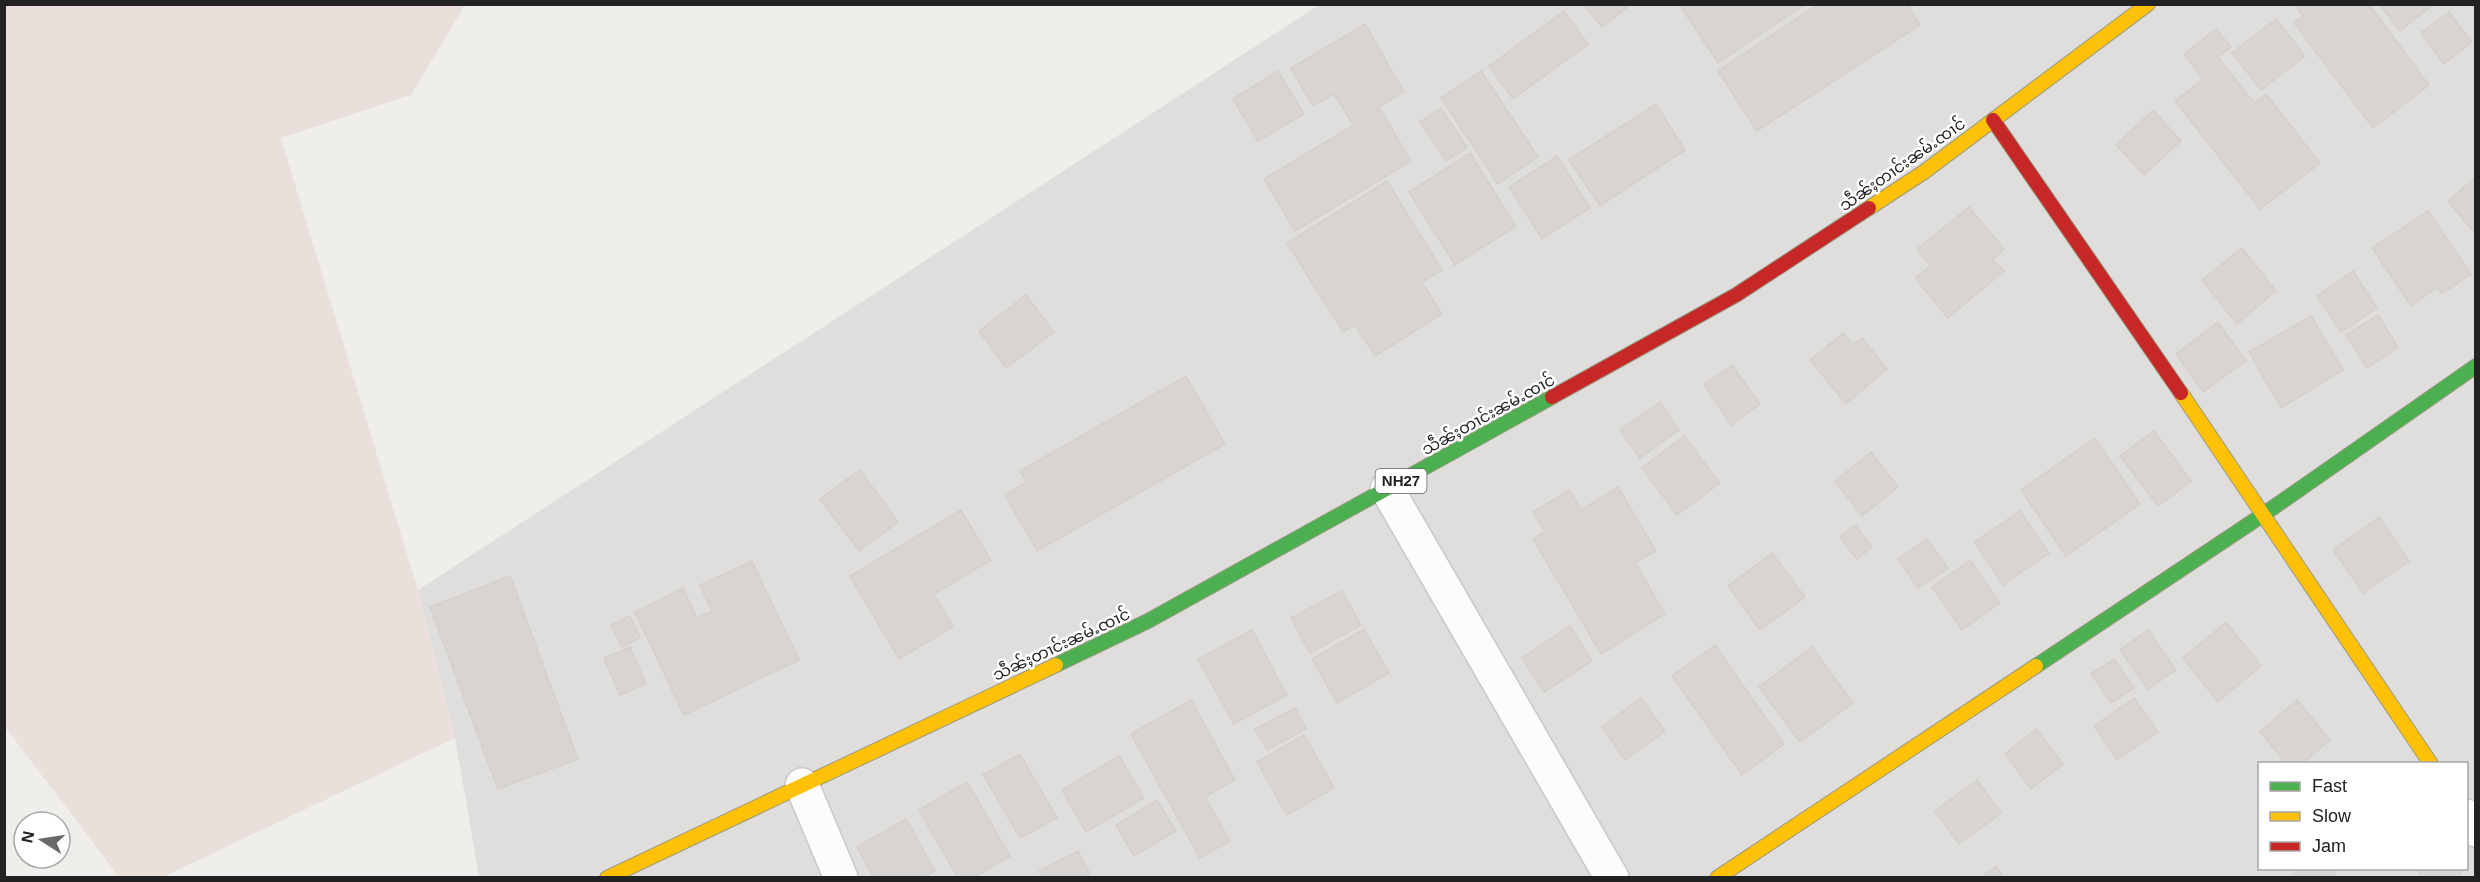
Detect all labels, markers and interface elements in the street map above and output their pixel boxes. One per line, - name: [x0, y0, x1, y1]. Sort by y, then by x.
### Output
- street label: သဵၼ်ႈတၢင်းၼမ်ႉၸၢင်: [1835, 112, 1968, 214]
- street label: သဵၼ်ႈတၢင်းၼမ်ႉၸၢင်: [1417, 368, 1558, 458]
- road number: NH27: [1376, 469, 1426, 493]
- street label: သဵၼ်ႈတၢင်းၼမ်ႉၸၢင်: [989, 603, 1132, 684]
- legend: [2258, 762, 2468, 870]
- text: Fast: [2312, 776, 2347, 796]
- text: Slow: [2312, 806, 2352, 826]
- north arrow: [12, 810, 72, 870]
- text: N: [18, 830, 37, 844]
- text: Jam: [2312, 836, 2346, 856]

